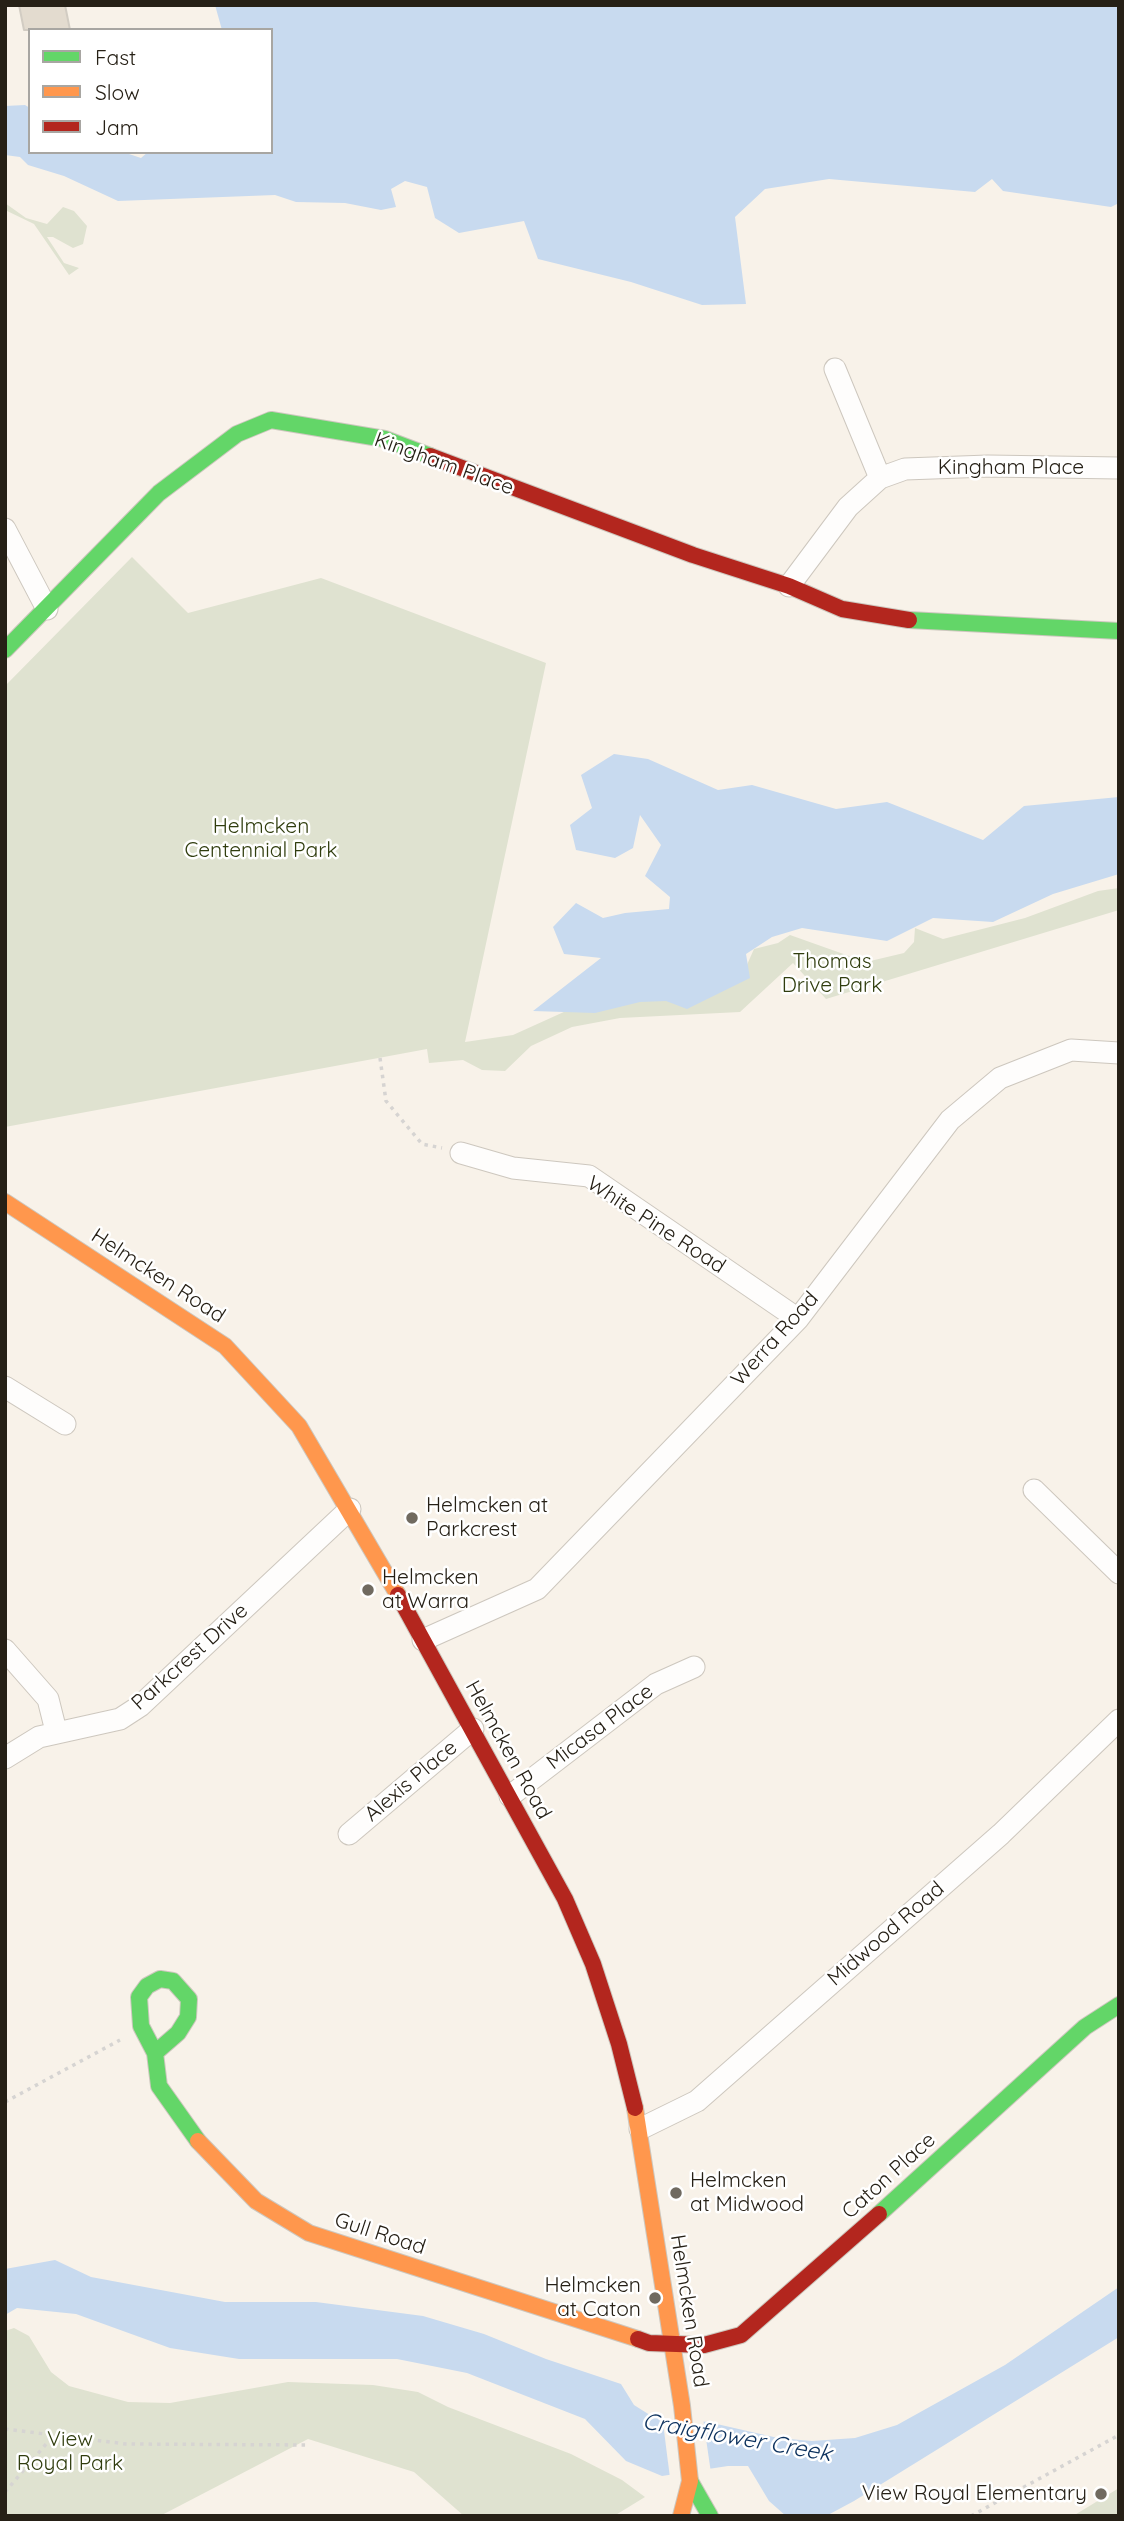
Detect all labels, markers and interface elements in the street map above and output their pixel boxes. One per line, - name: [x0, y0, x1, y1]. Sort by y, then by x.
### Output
- legend: [28, 28, 273, 154]
- text: Fast: [95, 44, 136, 70]
- text: Slow: [95, 79, 140, 105]
- text: Jam: [95, 114, 139, 140]
- street label: Kingham Place: [371, 427, 517, 501]
- street label: Kingham Place: [938, 455, 1084, 481]
- park label: Helmcken Centennial Park: [184, 814, 338, 864]
- park label: Thomas Drive Park: [782, 949, 882, 999]
- street label: White Pine Road: [582, 1171, 730, 1279]
- street label: Helmcken Road: [86, 1223, 230, 1329]
- street label: Werra Road: [726, 1287, 824, 1391]
- place label: Helmcken at Parkcrest: [426, 1493, 548, 1543]
- marker: Helmcken at Parkcrest: [404, 1510, 420, 1526]
- place label: Helmcken at Warra: [382, 1565, 479, 1615]
- marker: Helmcken at Warra: [360, 1582, 376, 1598]
- street label: Parkcrest Drive: [127, 1598, 253, 1716]
- street label: Helmcken Road: [460, 1676, 556, 1824]
- street label: Micasa Place: [542, 1679, 658, 1775]
- street label: Alexis Place: [360, 1735, 462, 1827]
- street label: Midwood Road: [823, 1876, 949, 1992]
- street label: Caton Place: [837, 2128, 941, 2224]
- place label: Helmcken at Midwood: [690, 2168, 804, 2218]
- marker: Helmcken at Midwood: [668, 2185, 684, 2201]
- street label: Gull Road: [331, 2207, 429, 2261]
- street label: Helmcken Road: [664, 2233, 714, 2389]
- place label: Helmcken at Caton: [544, 2273, 641, 2323]
- marker: Helmcken at Caton: [647, 2290, 663, 2306]
- water label: Craigflower Creek: [640, 2408, 834, 2468]
- park label: View Royal Park: [17, 2427, 123, 2477]
- place label: View Royal Elementary: [862, 2481, 1087, 2507]
- marker: View Royal Elementary: [1093, 2486, 1109, 2502]

